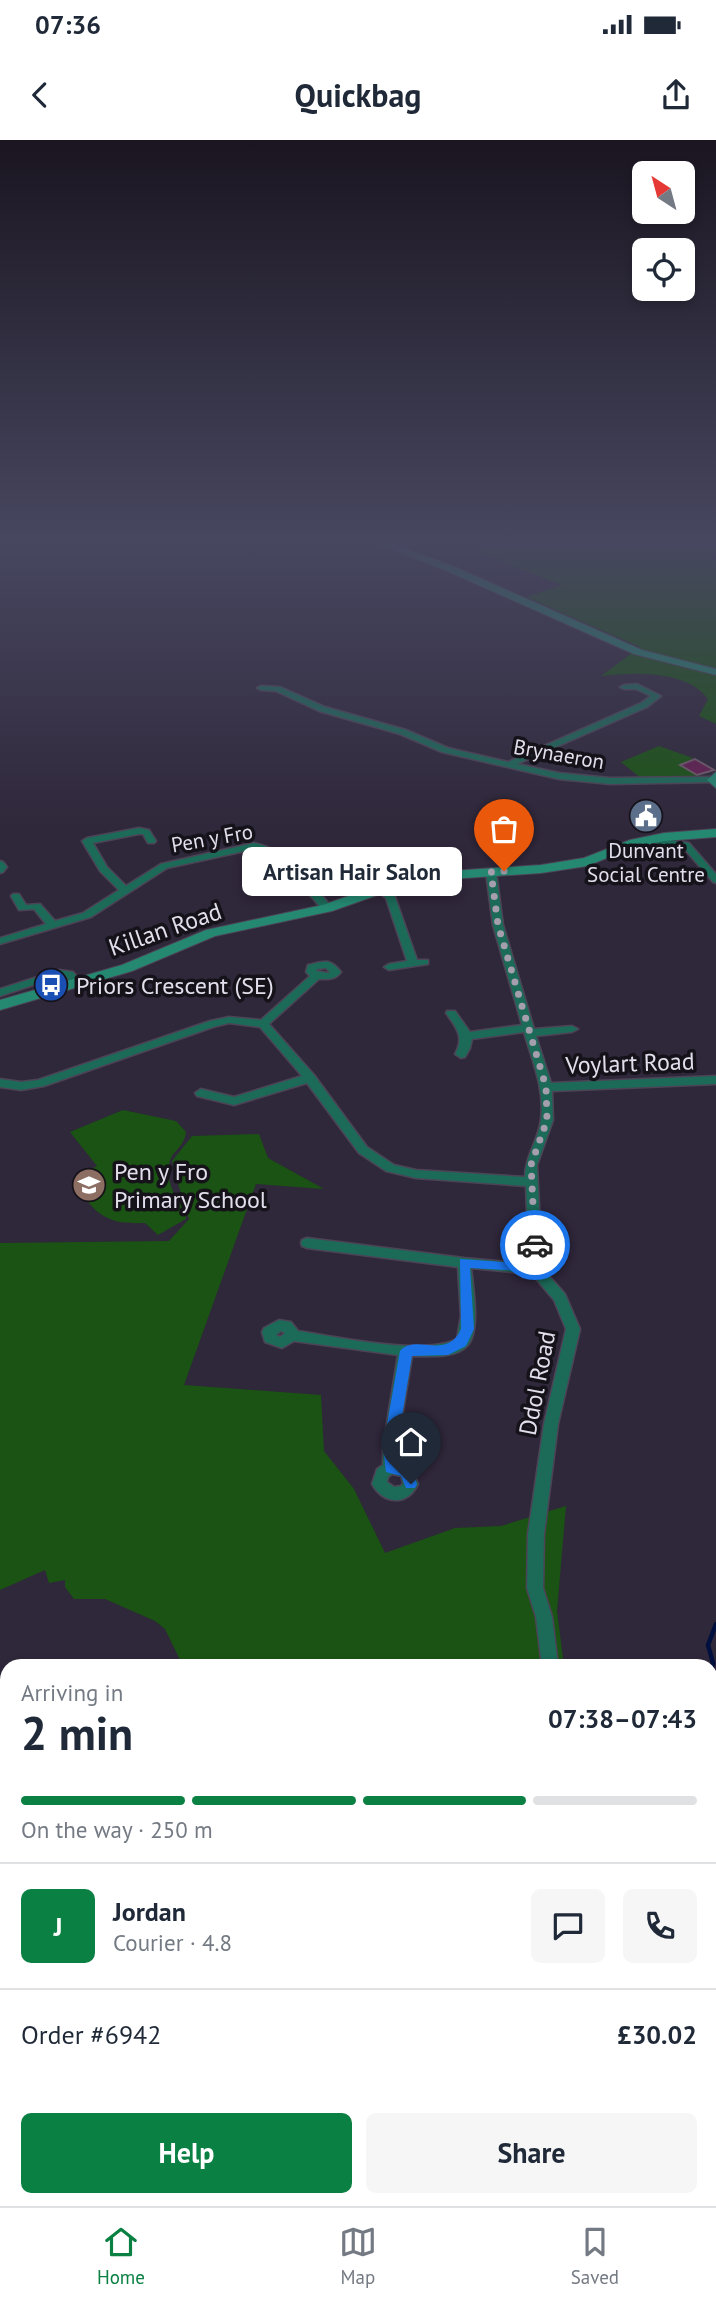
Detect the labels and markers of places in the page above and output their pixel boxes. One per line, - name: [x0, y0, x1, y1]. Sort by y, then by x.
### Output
- public building icon: Dunvant Social Centre: [627, 797, 665, 835]
- pin: [474, 799, 534, 871]
- place label: Dunvant Social Centre: [587, 837, 705, 888]
- callout: Artisan Hair Salon: [242, 846, 462, 896]
- bus stop icon: Priors Crescent (SE): [32, 966, 70, 1004]
- place label: Priors Crescent (SE): [76, 970, 274, 1001]
- place label: Pen y Fro Primary School: [114, 1156, 267, 1215]
- school or university icon: Pen y Fro Primary School: [70, 1166, 108, 1204]
- pin: [381, 1412, 441, 1484]

